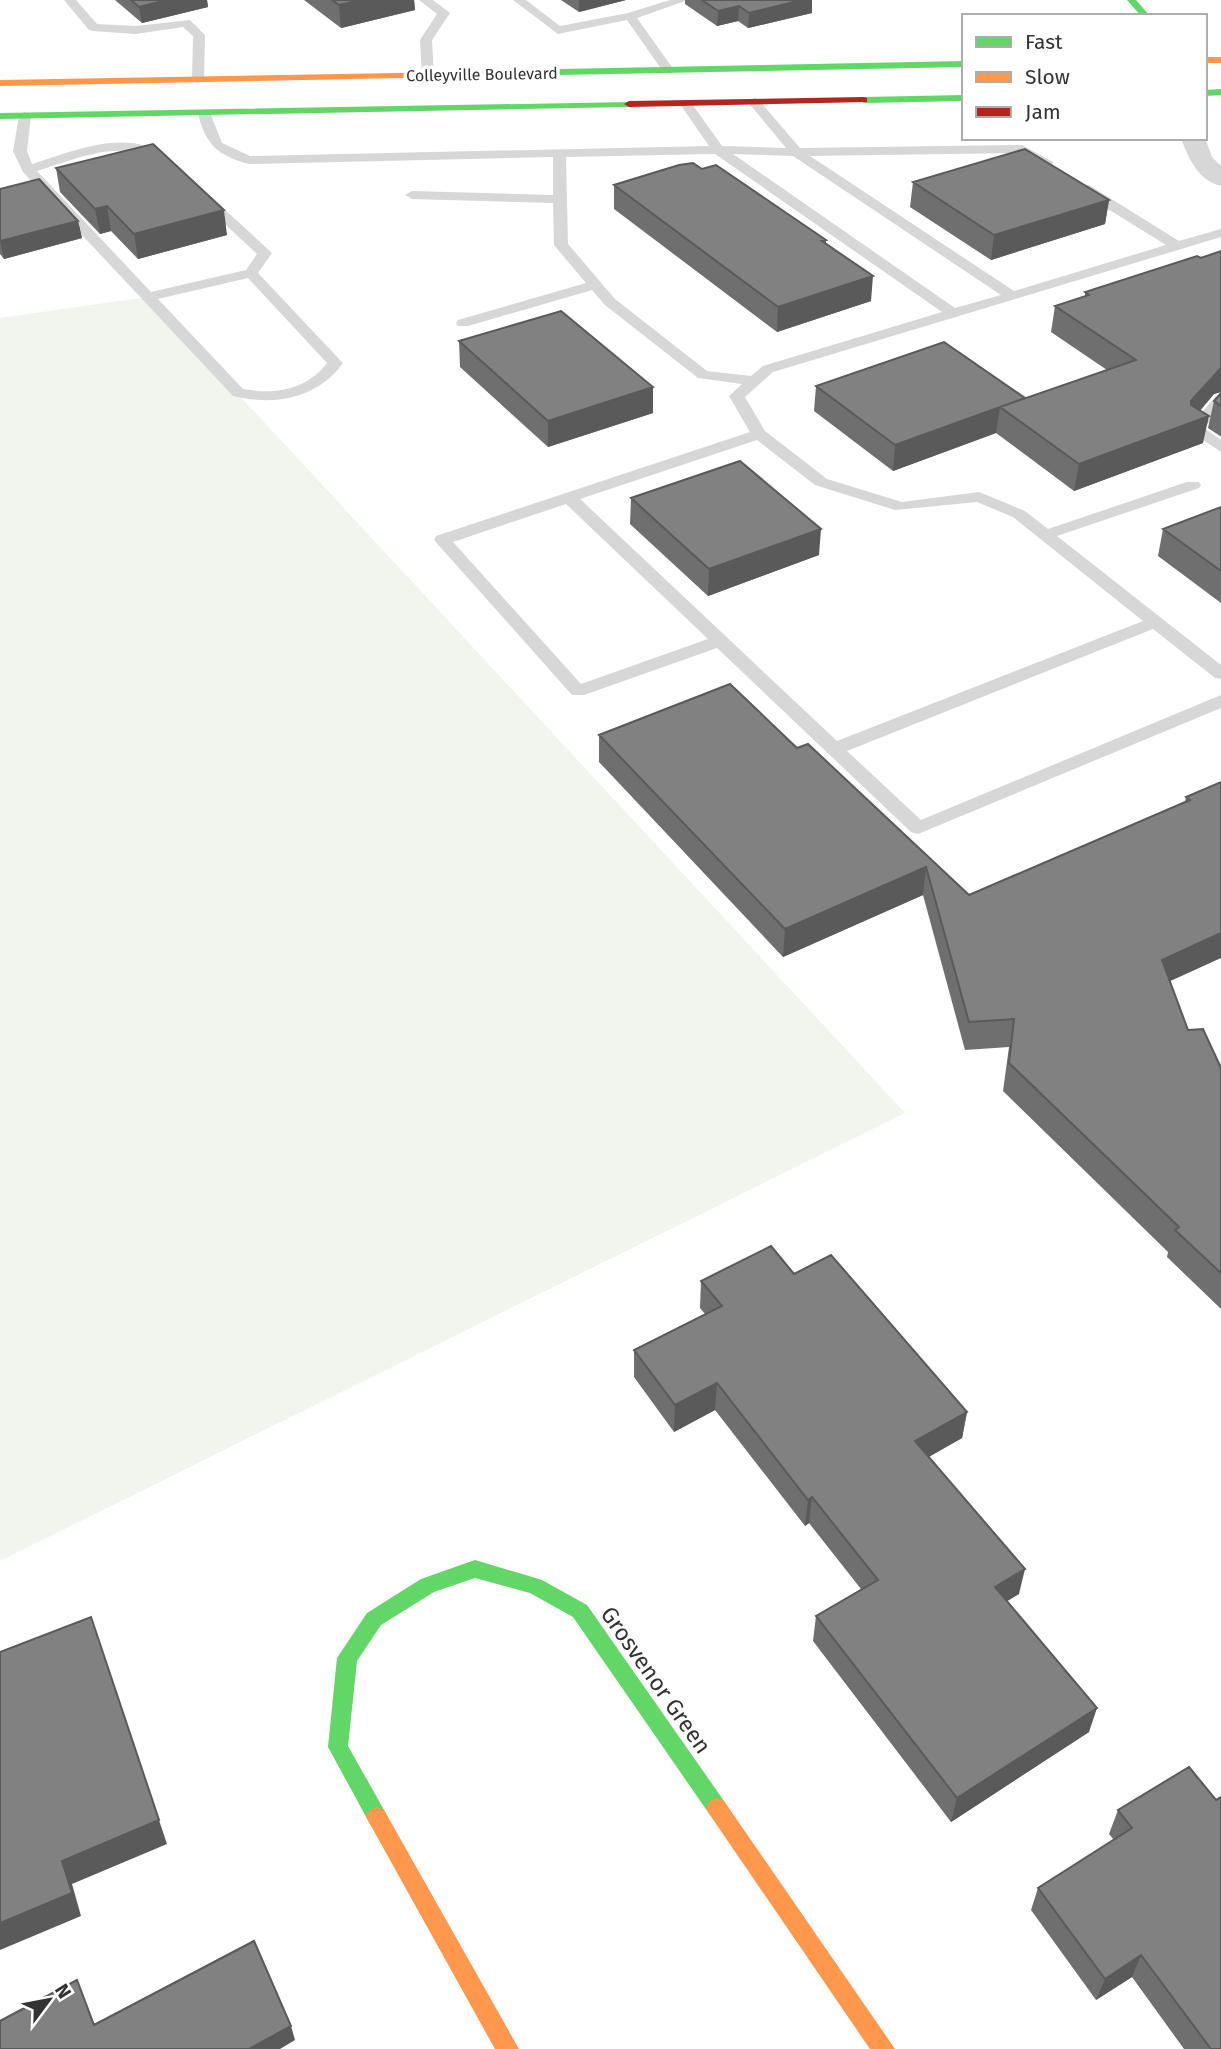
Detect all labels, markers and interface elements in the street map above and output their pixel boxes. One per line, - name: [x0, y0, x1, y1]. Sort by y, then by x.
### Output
- legend: [962, 14, 1207, 140]
- text: Fast: [1025, 29, 1063, 55]
- street label: Colleyville Boulevard: [406, 64, 558, 85]
- text: Slow: [1025, 64, 1070, 90]
- text: Jam: [1025, 99, 1061, 125]
- street label: Grosvenor Green: [595, 1601, 717, 1759]
- north arrow: [14, 1965, 84, 2035]
- text: N: [50, 1980, 76, 2003]

